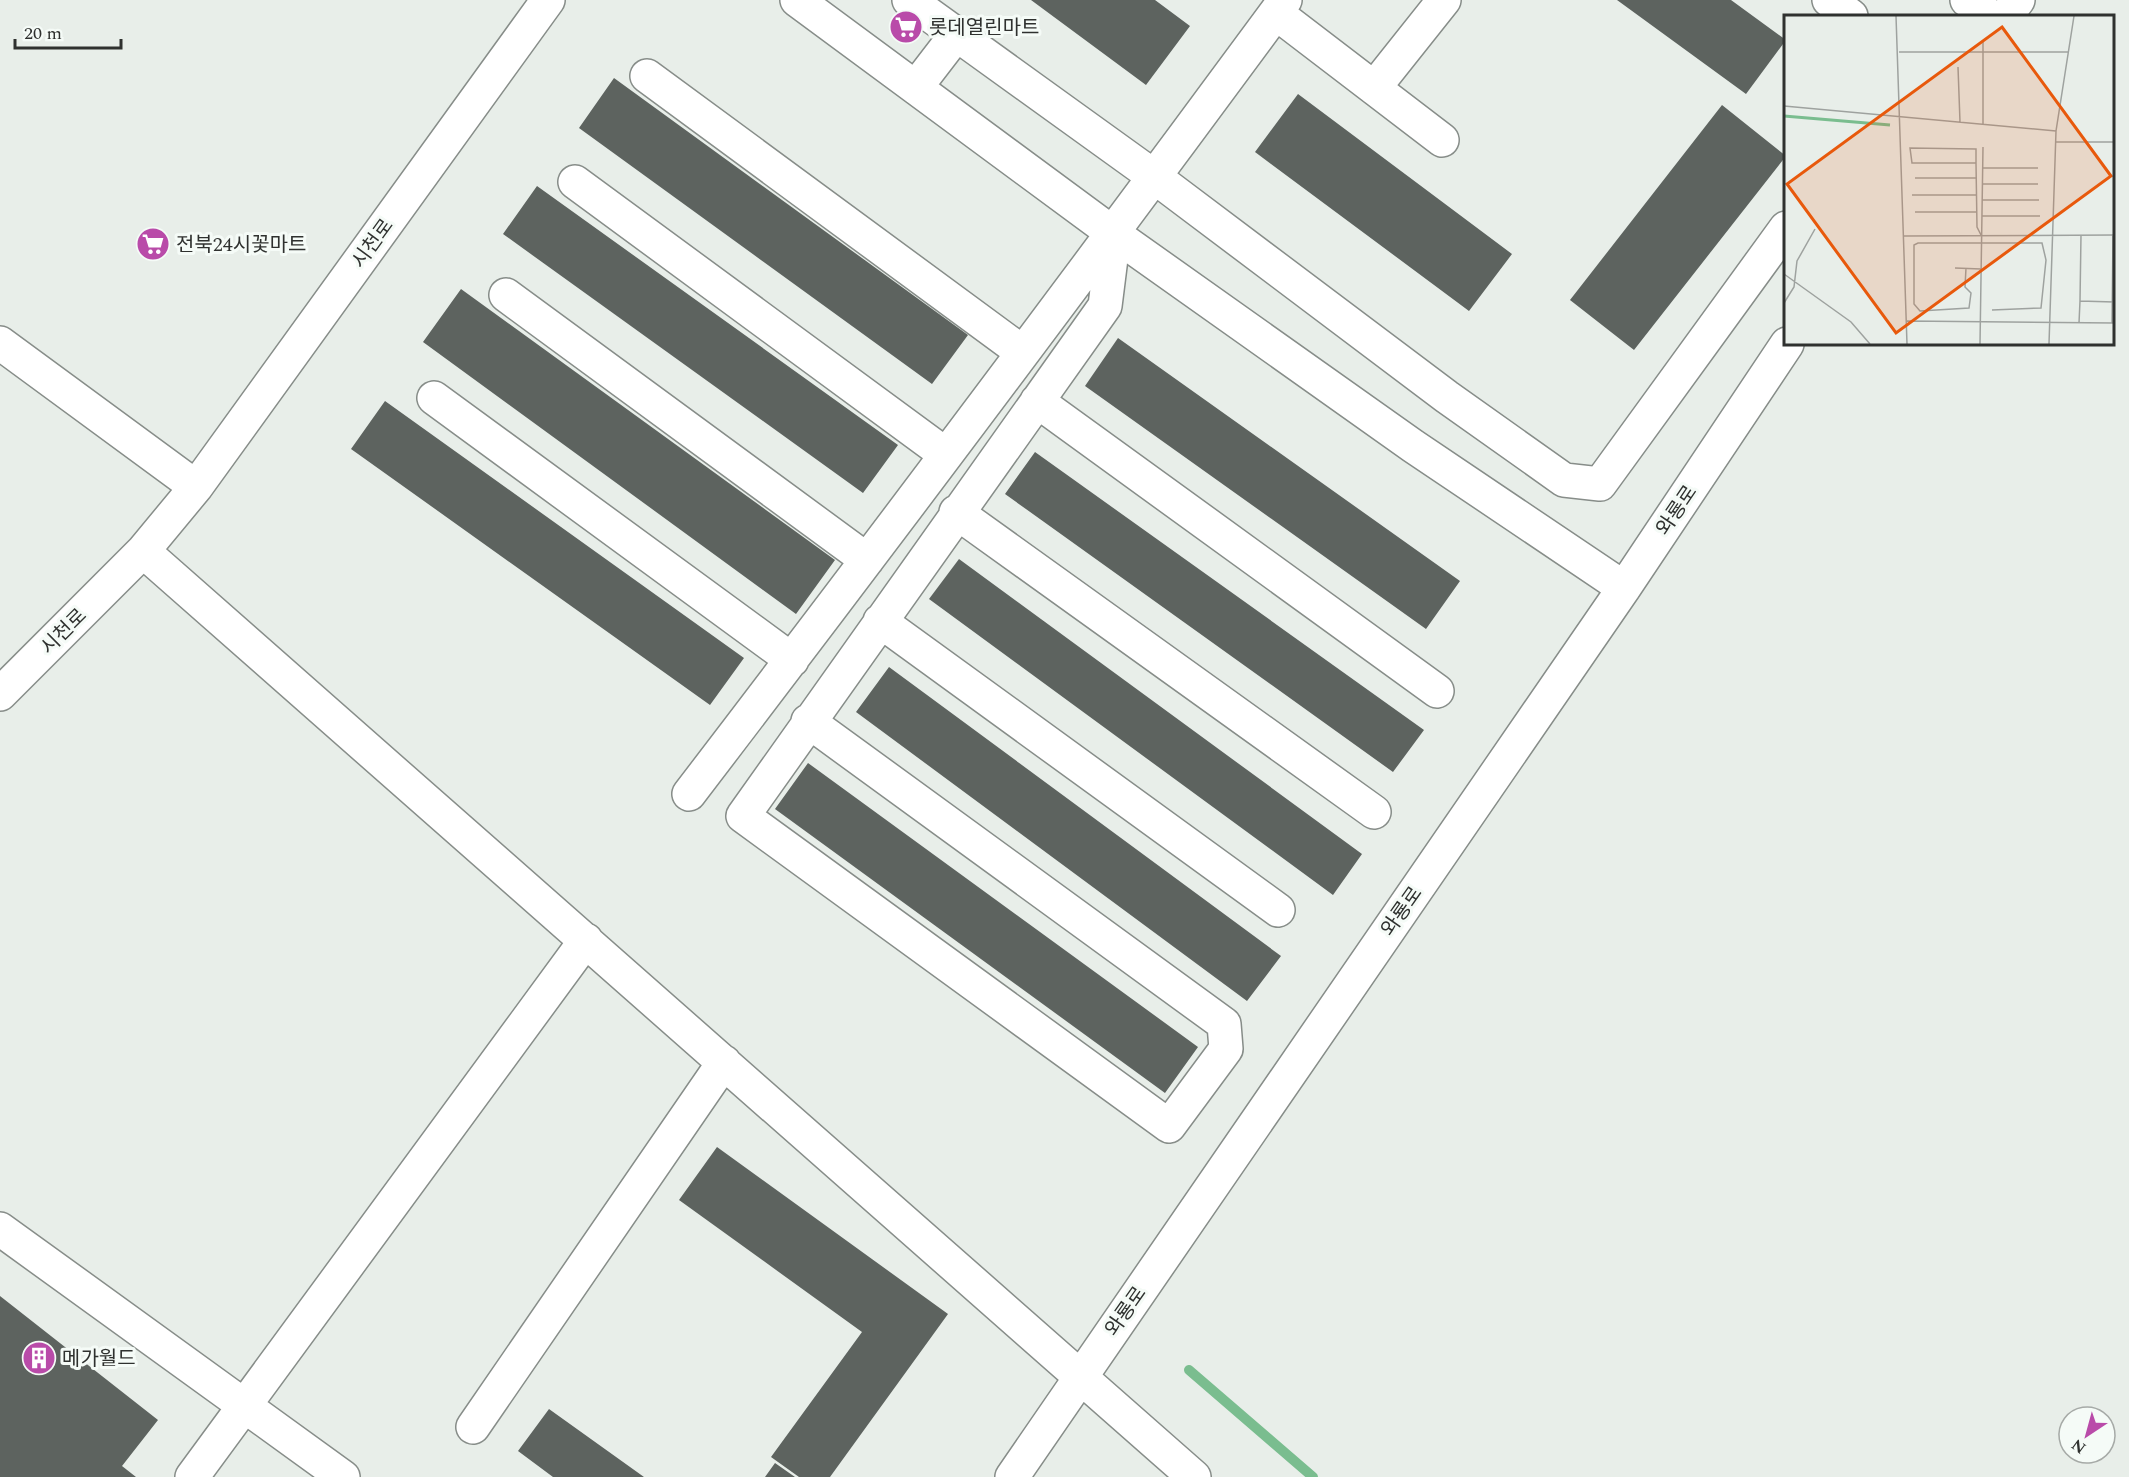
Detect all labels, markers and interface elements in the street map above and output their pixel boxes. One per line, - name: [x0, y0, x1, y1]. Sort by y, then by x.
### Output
- supermarket icon: 롯데열린마트: [888, 9, 924, 45]
- scale bar: [15, 12, 122, 50]
- place label: 롯데열린마트: [929, 13, 1039, 43]
- inset map: [1784, 15, 2114, 345]
- text: 20 m: [24, 20, 62, 47]
- street label: 시천로: [344, 212, 401, 275]
- supermarket icon: 전북24시꽃마트: [135, 226, 171, 262]
- place label: 전북24시꽃마트: [176, 230, 306, 260]
- street label: 와룡로: [1649, 479, 1705, 542]
- street label: 시천로: [34, 602, 94, 662]
- street label: 와룡로: [1374, 880, 1430, 943]
- street label: 와룡로: [1098, 1280, 1154, 1343]
- building icon: 메가월드: [21, 1340, 57, 1376]
- place label: 메가월드: [62, 1344, 136, 1374]
- north arrow: [2057, 1405, 2117, 1465]
- text: N: [2066, 1433, 2091, 1460]

